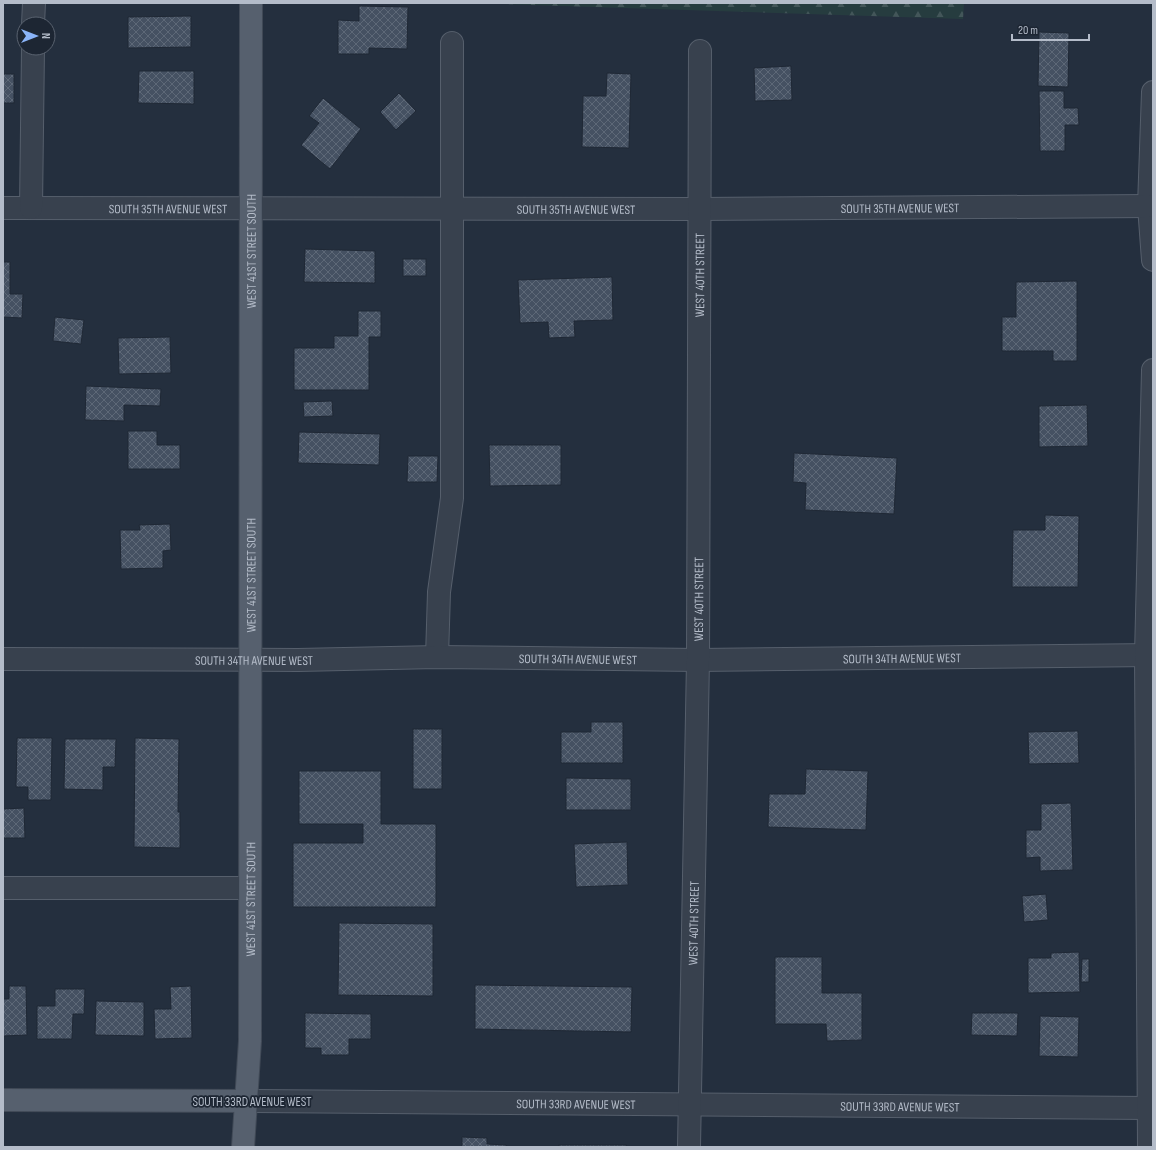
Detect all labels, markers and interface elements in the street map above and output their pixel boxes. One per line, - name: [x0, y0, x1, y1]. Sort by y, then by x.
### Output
- north arrow: [16, 16, 56, 56]
- scale bar: [1012, 16, 1089, 42]
- text: 20 m: [1018, 23, 1038, 38]
- text: N: [39, 33, 52, 39]
- street label: WEST 41ST STREET SOUTH: [244, 194, 260, 309]
- street label: SOUTH 35TH AVENUE WEST: [841, 200, 959, 217]
- street label: SOUTH 35TH AVENUE WEST: [109, 201, 227, 217]
- street label: SOUTH 35TH AVENUE WEST: [517, 202, 635, 218]
- street label: WEST 40TH STREET: [692, 233, 708, 317]
- street label: WEST 41ST STREET SOUTH: [243, 518, 260, 633]
- street label: WEST 40TH STREET: [691, 557, 707, 641]
- street label: SOUTH 34TH AVENUE WEST: [843, 650, 961, 667]
- street label: SOUTH 34TH AVENUE WEST: [519, 651, 637, 668]
- street label: SOUTH 34TH AVENUE WEST: [195, 653, 313, 669]
- street label: WEST 41ST STREET SOUTH: [243, 842, 259, 957]
- street label: WEST 40TH STREET: [685, 881, 703, 965]
- street label: SOUTH 33RD AVENUE WEST: [192, 1094, 312, 1110]
- street label: SOUTH 33RD AVENUE WEST: [516, 1096, 636, 1113]
- street label: SOUTH 33RD AVENUE WEST: [840, 1099, 960, 1116]

